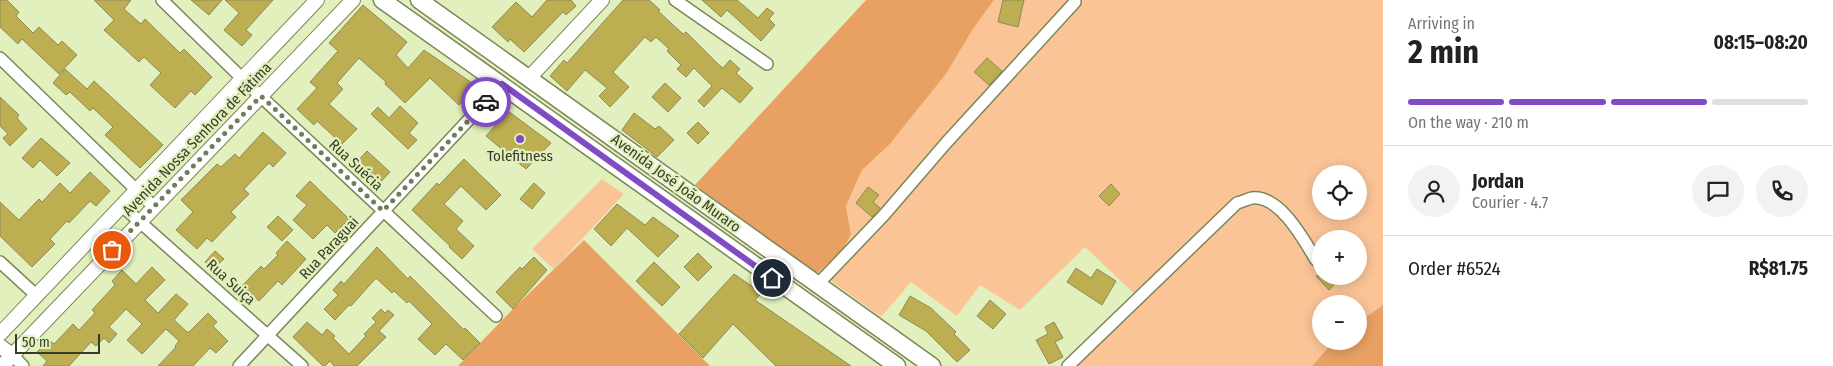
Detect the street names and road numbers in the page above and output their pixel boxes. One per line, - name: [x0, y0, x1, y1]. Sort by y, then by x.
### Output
- street label: Avenida Nossa Senhora de Fátima: [119, 58, 275, 220]
- street label: Avenida José João Muraro: [608, 130, 744, 236]
- street label: Rua Suécia: [325, 136, 387, 194]
- street label: Rua Paraguai: [295, 213, 363, 283]
- street label: Rua Suiça: [203, 255, 259, 309]

